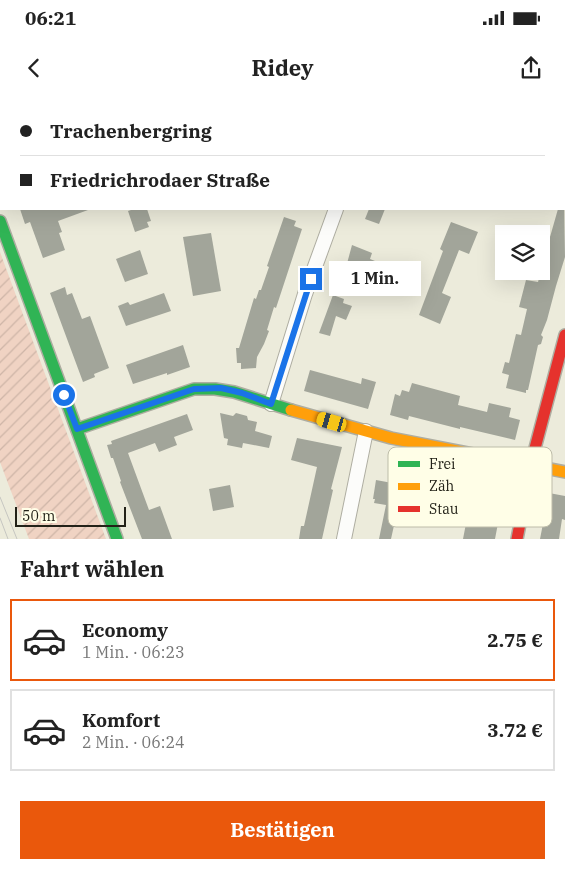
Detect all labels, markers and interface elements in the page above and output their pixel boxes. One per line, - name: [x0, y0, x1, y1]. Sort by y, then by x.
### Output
- text: 06:21: [25, 6, 76, 30]
- text: Ridey: [251, 53, 314, 82]
- icon: back: [20, 54, 48, 82]
- icon: share: [517, 54, 545, 82]
- text: Trachenbergring: [50, 119, 212, 143]
- text: Friedrichrodaer Straße: [50, 168, 270, 192]
- map controls: [495, 225, 550, 280]
- button: layers: [495, 225, 550, 280]
- callout: 1 Min.: [328, 262, 421, 296]
- route end: [300, 268, 322, 290]
- text: 1 Min.: [351, 268, 399, 288]
- route start: [53, 384, 75, 406]
- car: [315, 411, 348, 433]
- legend: [388, 447, 552, 527]
- text: Frei: [429, 455, 456, 473]
- text: Zäh: [429, 477, 455, 495]
- text: Stau: [429, 500, 459, 518]
- scale bar: [15, 504, 126, 527]
- text: 50 m: [22, 507, 55, 525]
- text: Fahrt wählen: [20, 554, 164, 583]
- icon: car: [22, 618, 67, 663]
- text: Economy: [82, 618, 168, 642]
- text: 2.75 €: [487, 628, 543, 652]
- text: 1 Min. · 06:23: [82, 642, 185, 662]
- icon: car: [22, 708, 67, 753]
- text: Komfort: [82, 708, 160, 732]
- text: 3.72 €: [487, 718, 543, 742]
- text: 2 Min. · 06:24: [82, 732, 185, 752]
- button: Bestätigen: [20, 801, 545, 859]

